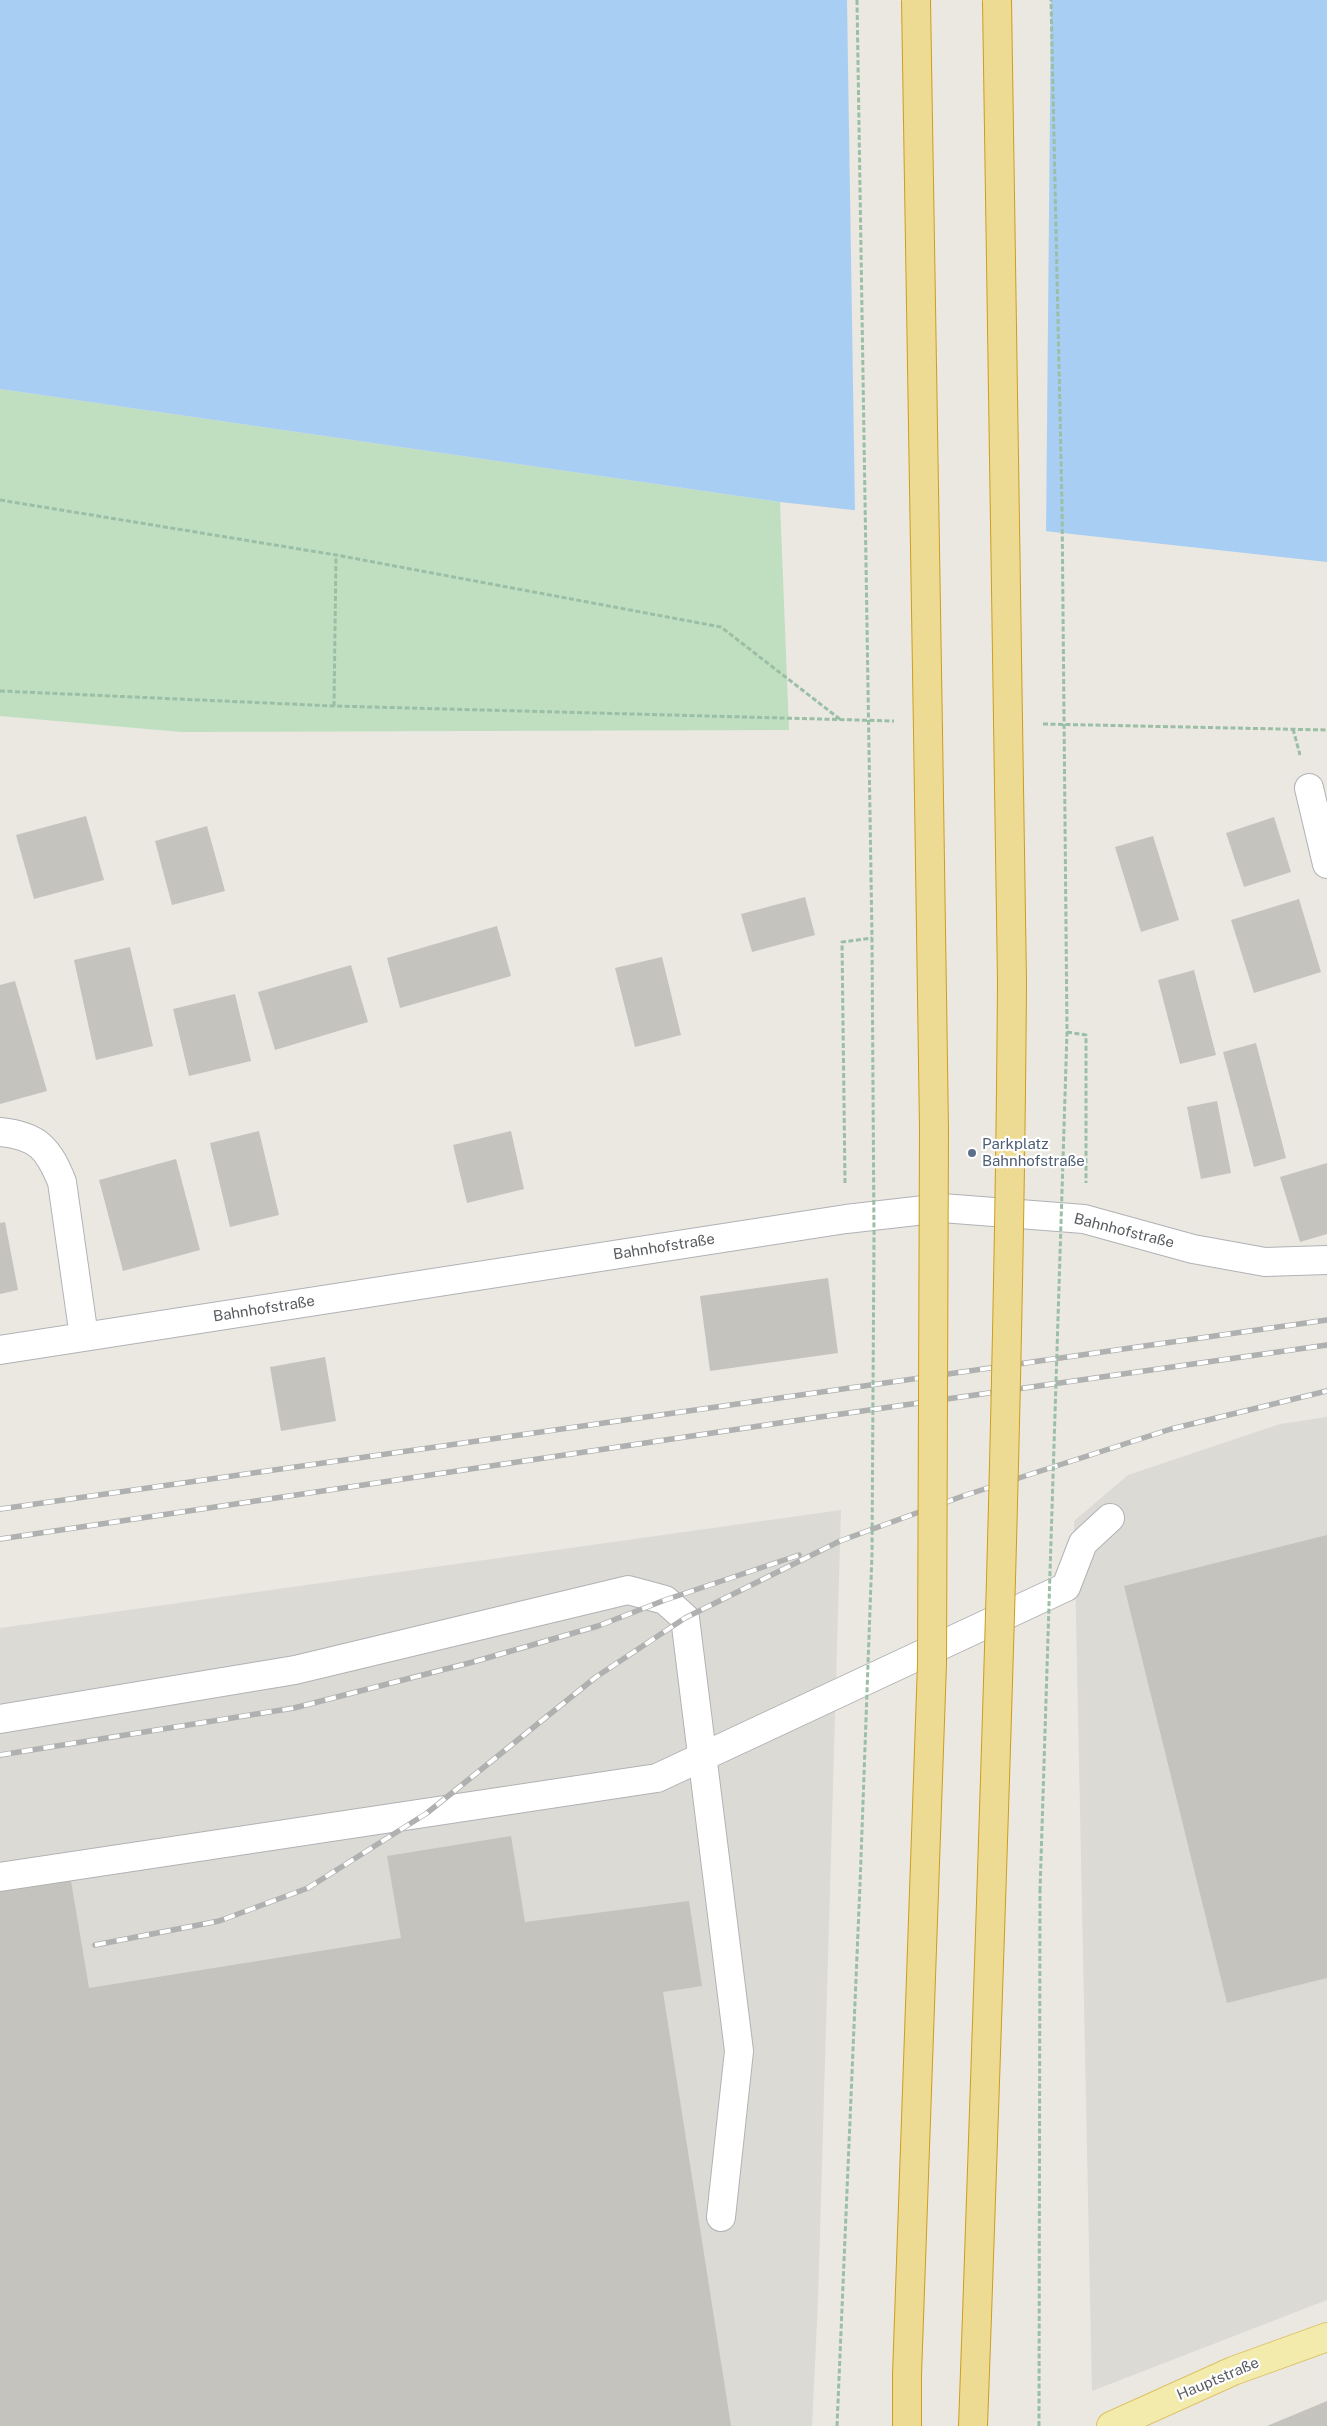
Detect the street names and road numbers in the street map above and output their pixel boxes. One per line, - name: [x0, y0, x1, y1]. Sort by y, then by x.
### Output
- street label: Bahnhofstraße: [1072, 1210, 1176, 1252]
- street label: Bahnhofstraße: [612, 1230, 716, 1264]
- street label: Bahnhofstraße: [212, 1292, 316, 1326]
- street label: Hauptstraße: [1174, 2354, 1262, 2404]

